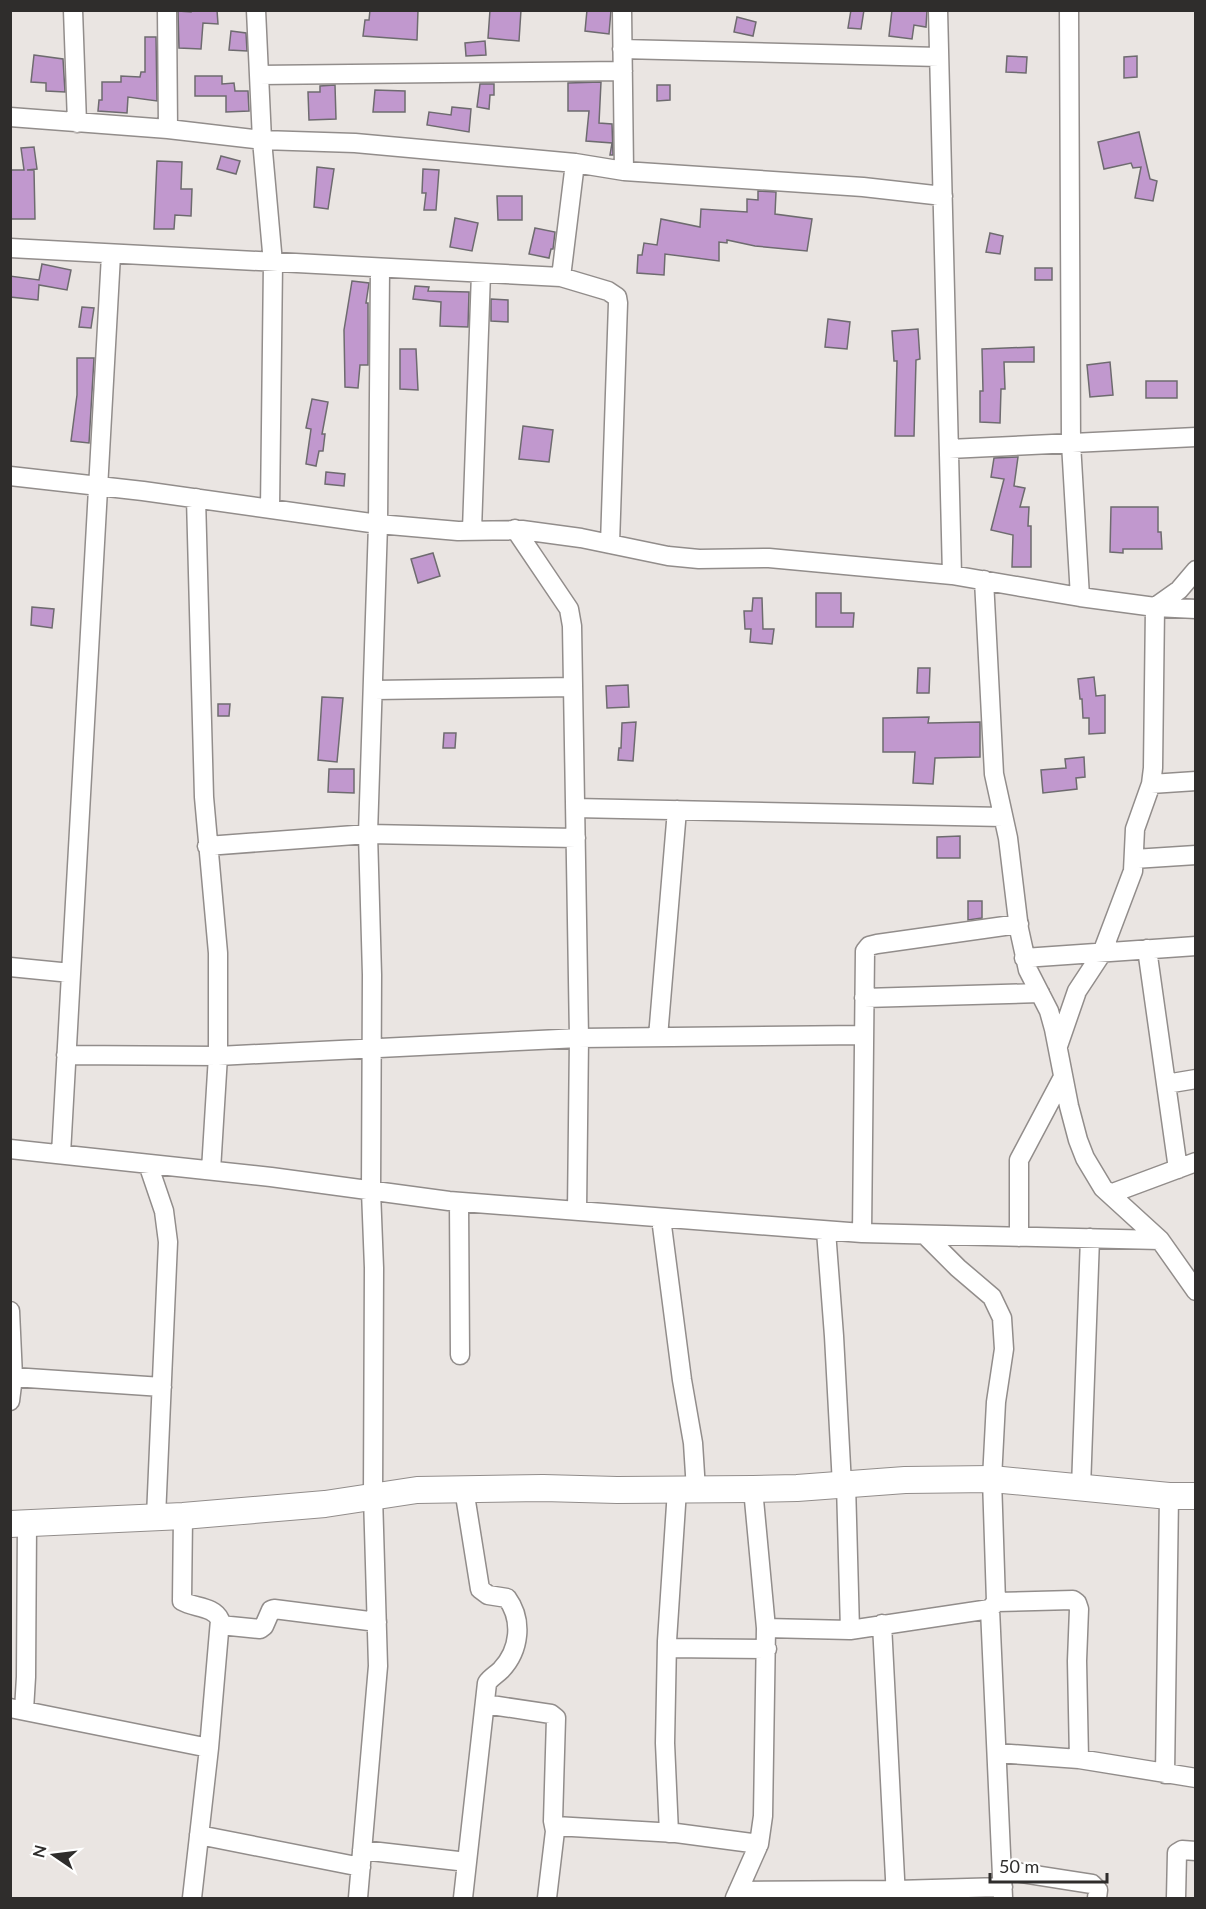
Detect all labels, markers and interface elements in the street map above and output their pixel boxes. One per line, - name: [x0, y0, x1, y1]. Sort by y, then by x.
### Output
- north arrow: [24, 1825, 84, 1885]
- text: N: [28, 1843, 50, 1860]
- scale bar: [990, 1846, 1107, 1884]
- text: 50 m: [999, 1855, 1039, 1877]

